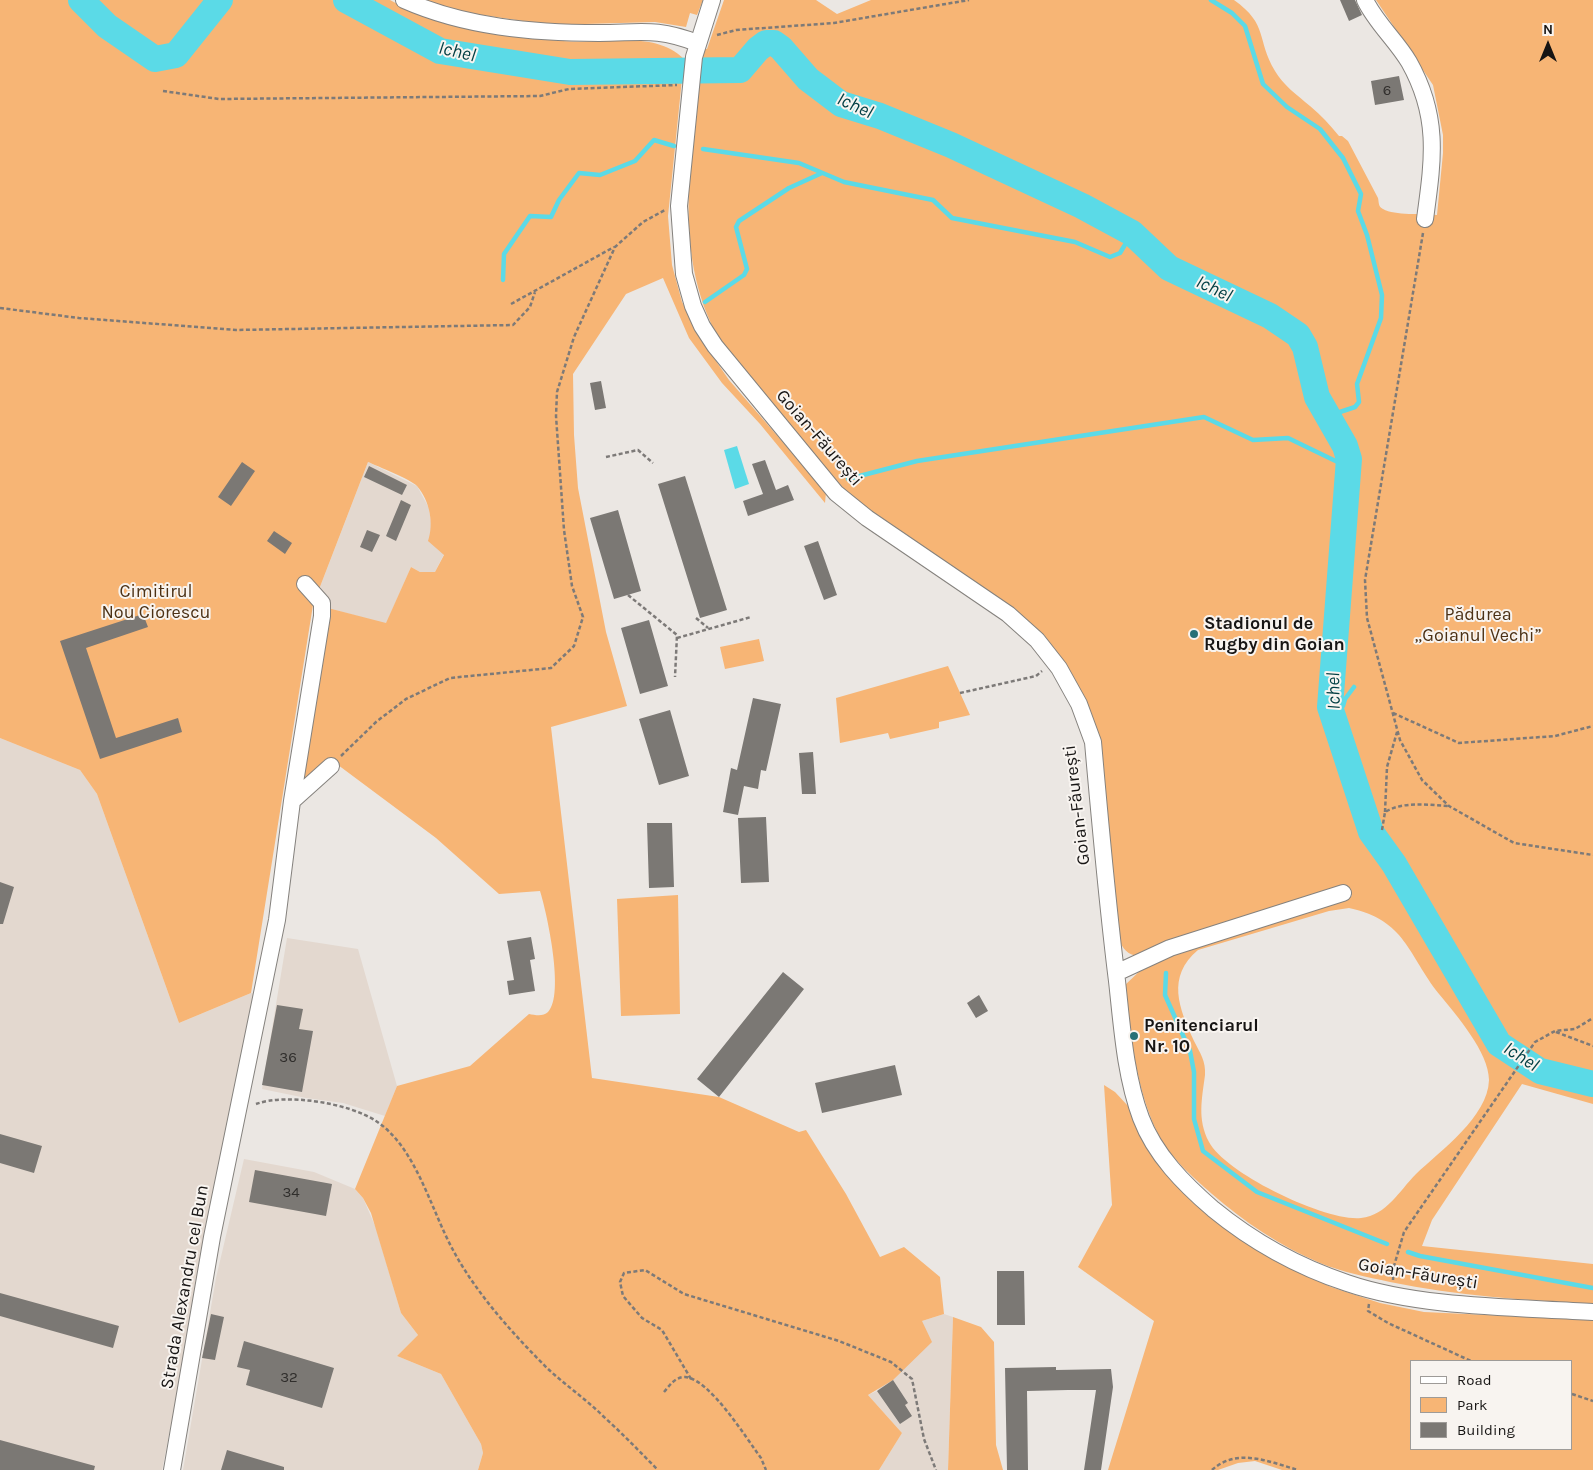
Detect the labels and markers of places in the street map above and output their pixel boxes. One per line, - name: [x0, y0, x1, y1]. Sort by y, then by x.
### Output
- place label: Stadionul de Rugby din Goian: [1204, 613, 1345, 656]
- marker: Stadionul de Rugby din Goian: [1188, 628, 1200, 640]
- place label: Penitenciarul Nr. 10: [1144, 1015, 1259, 1058]
- marker: Penitenciarul Nr. 10: [1128, 1030, 1140, 1042]

